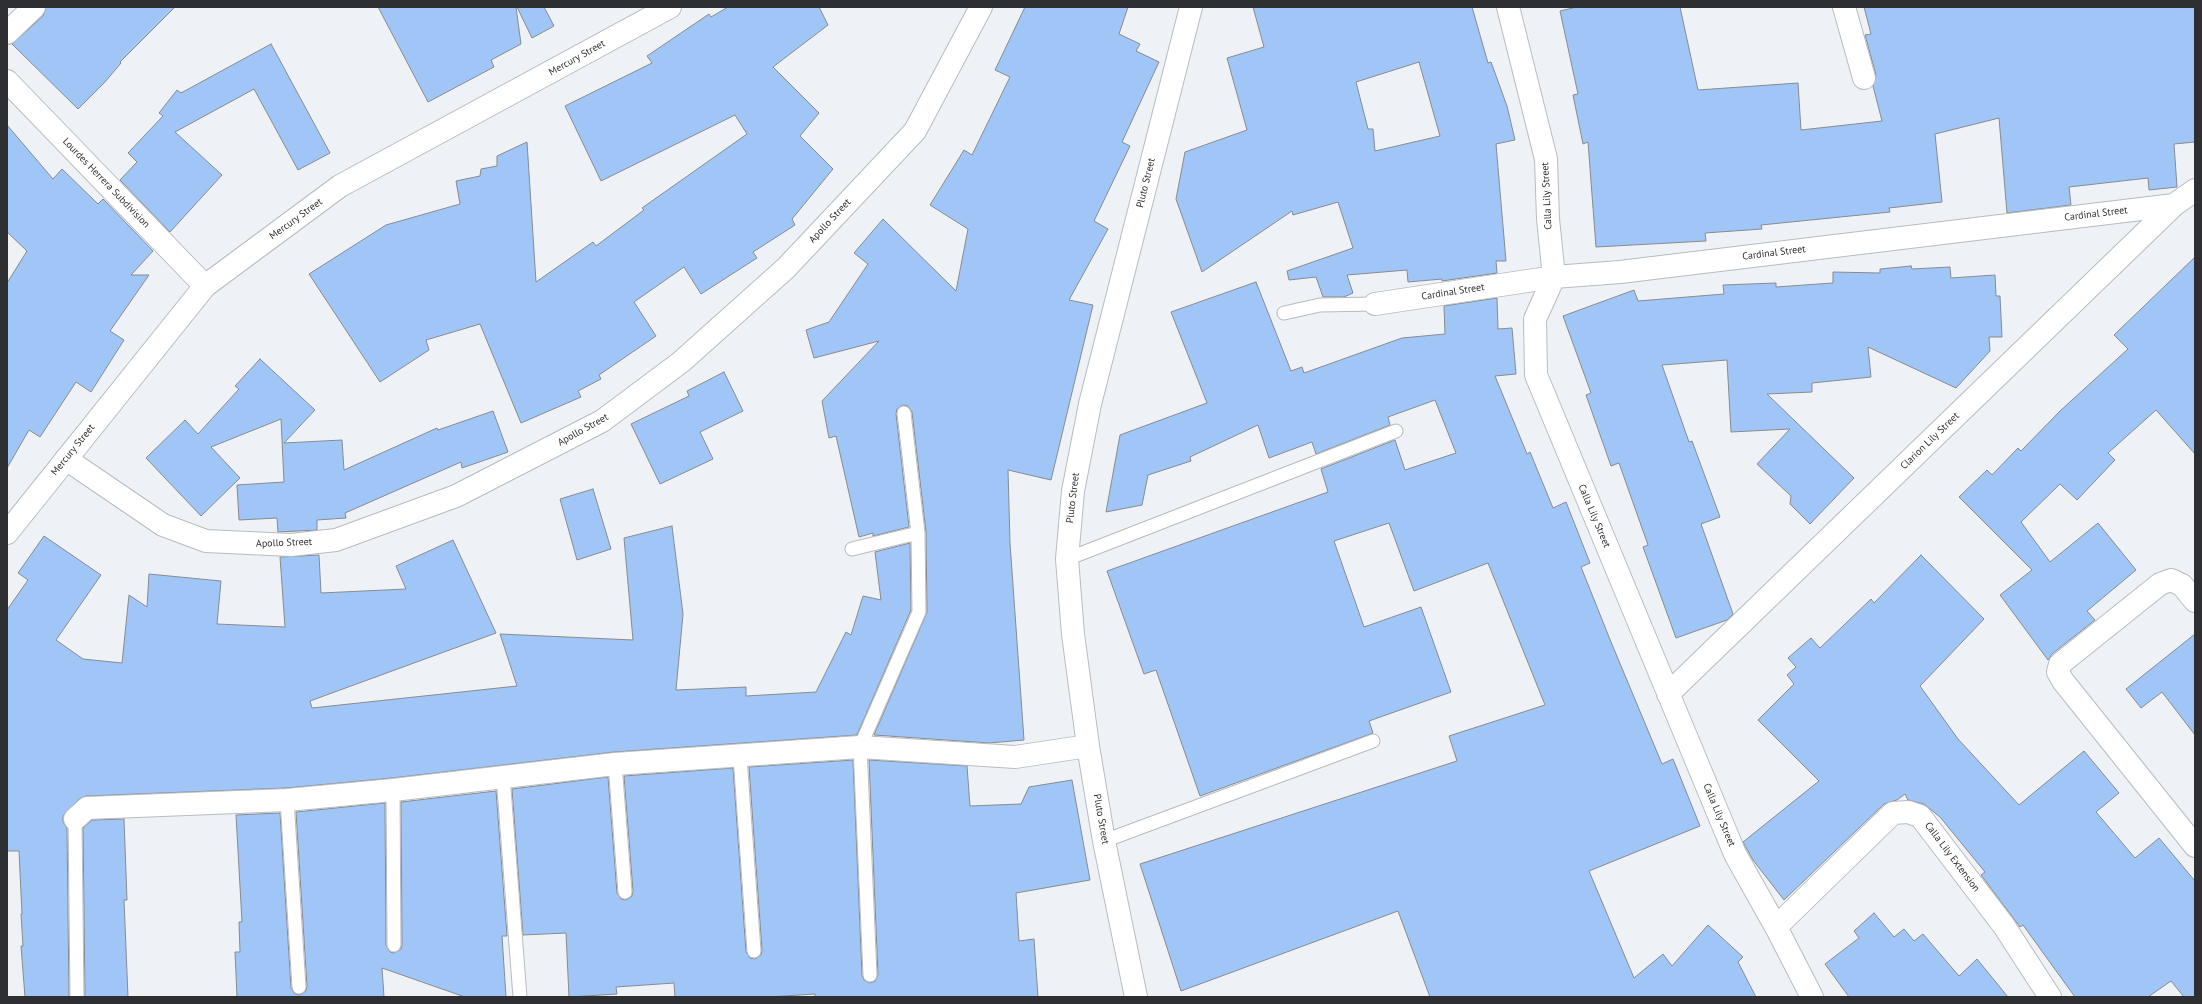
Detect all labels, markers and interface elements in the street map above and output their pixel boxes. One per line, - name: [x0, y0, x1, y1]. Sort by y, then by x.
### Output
- street label: Mercury Street: [547, 38, 607, 78]
- street label: Lourdes Herrera Subdivision: [60, 136, 152, 230]
- street label: Pluto Street: [1134, 157, 1158, 209]
- street label: Calla Lily Street: [1539, 162, 1555, 230]
- street label: Mercury Street: [267, 196, 325, 242]
- street label: Apollo Street: [807, 196, 853, 246]
- street label: Cardinal Street: [2064, 204, 2128, 224]
- street label: Cardinal Street: [1742, 243, 1806, 263]
- street label: Cardinal Street: [1421, 281, 1485, 303]
- street label: Clarion Lily Street: [1898, 410, 1962, 472]
- street label: Apollo Street: [556, 411, 610, 449]
- street label: Mercury Street: [49, 422, 97, 478]
- street label: Pluto Street: [1064, 472, 1082, 524]
- street label: Calla Lily Street: [1575, 483, 1613, 549]
- street label: Apollo Street: [256, 536, 312, 550]
- street label: Calla Lily Street: [1700, 782, 1738, 848]
- street label: Pluto Street: [1091, 793, 1111, 845]
- street label: Calla Lily Extension: [1922, 820, 1982, 894]

